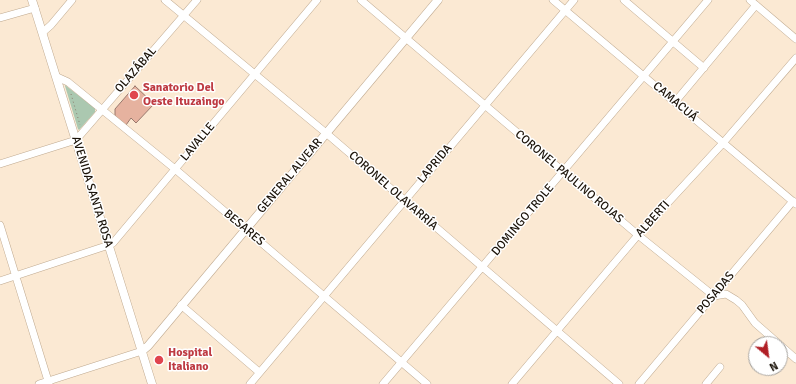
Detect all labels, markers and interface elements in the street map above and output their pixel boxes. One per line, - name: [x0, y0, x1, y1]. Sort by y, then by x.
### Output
- street label: OLAZÁBAL: [112, 44, 160, 96]
- street label: CAMACUÁ: [650, 79, 700, 125]
- place label: Sanatorio Del Oeste Ituzaingo: [143, 81, 225, 109]
- marker: Sanatorio Del Oeste Ituzaingo: [128, 89, 140, 101]
- street label: LAVALLE: [178, 120, 218, 164]
- street label: CORONEL PAULINO ROJAS: [512, 127, 626, 227]
- street label: AVENIDA SANTA ROSA: [68, 134, 116, 250]
- street label: GENERAL ALVEAR: [254, 136, 326, 216]
- street label: LAPRIDA: [415, 142, 455, 186]
- street label: CORONEL OLAVARRÍA: [345, 148, 441, 234]
- street label: DOMINGO TROLE: [489, 181, 557, 259]
- street label: ALBERTI: [633, 198, 673, 240]
- street label: BESARES: [221, 207, 267, 249]
- street label: POSADAS: [694, 269, 738, 317]
- north arrow: [748, 336, 788, 376]
- place label: Hospital Italiano: [168, 346, 212, 374]
- marker: Hospital Italiano: [153, 354, 165, 366]
- text: N: [767, 359, 780, 374]

